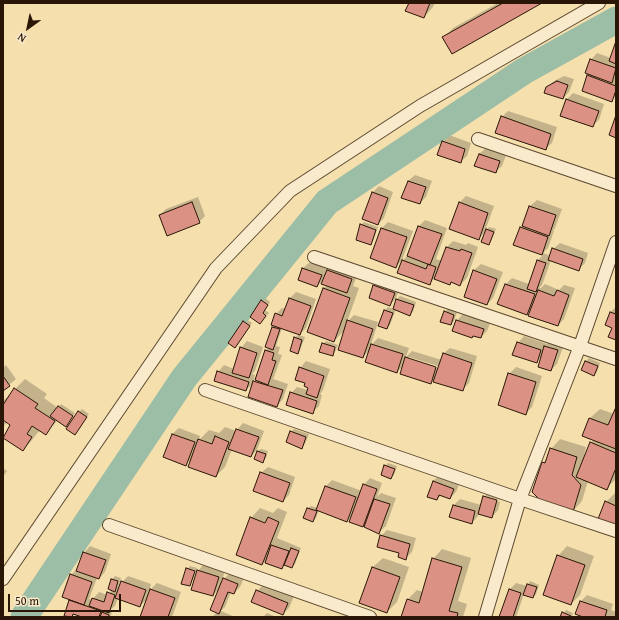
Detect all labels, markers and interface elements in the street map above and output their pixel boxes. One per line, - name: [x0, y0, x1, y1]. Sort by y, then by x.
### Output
- north arrow: [8, 8, 48, 48]
- text: N: [14, 29, 29, 47]
- scale bar: [10, 586, 123, 612]
- text: 50 m: [15, 592, 39, 609]

